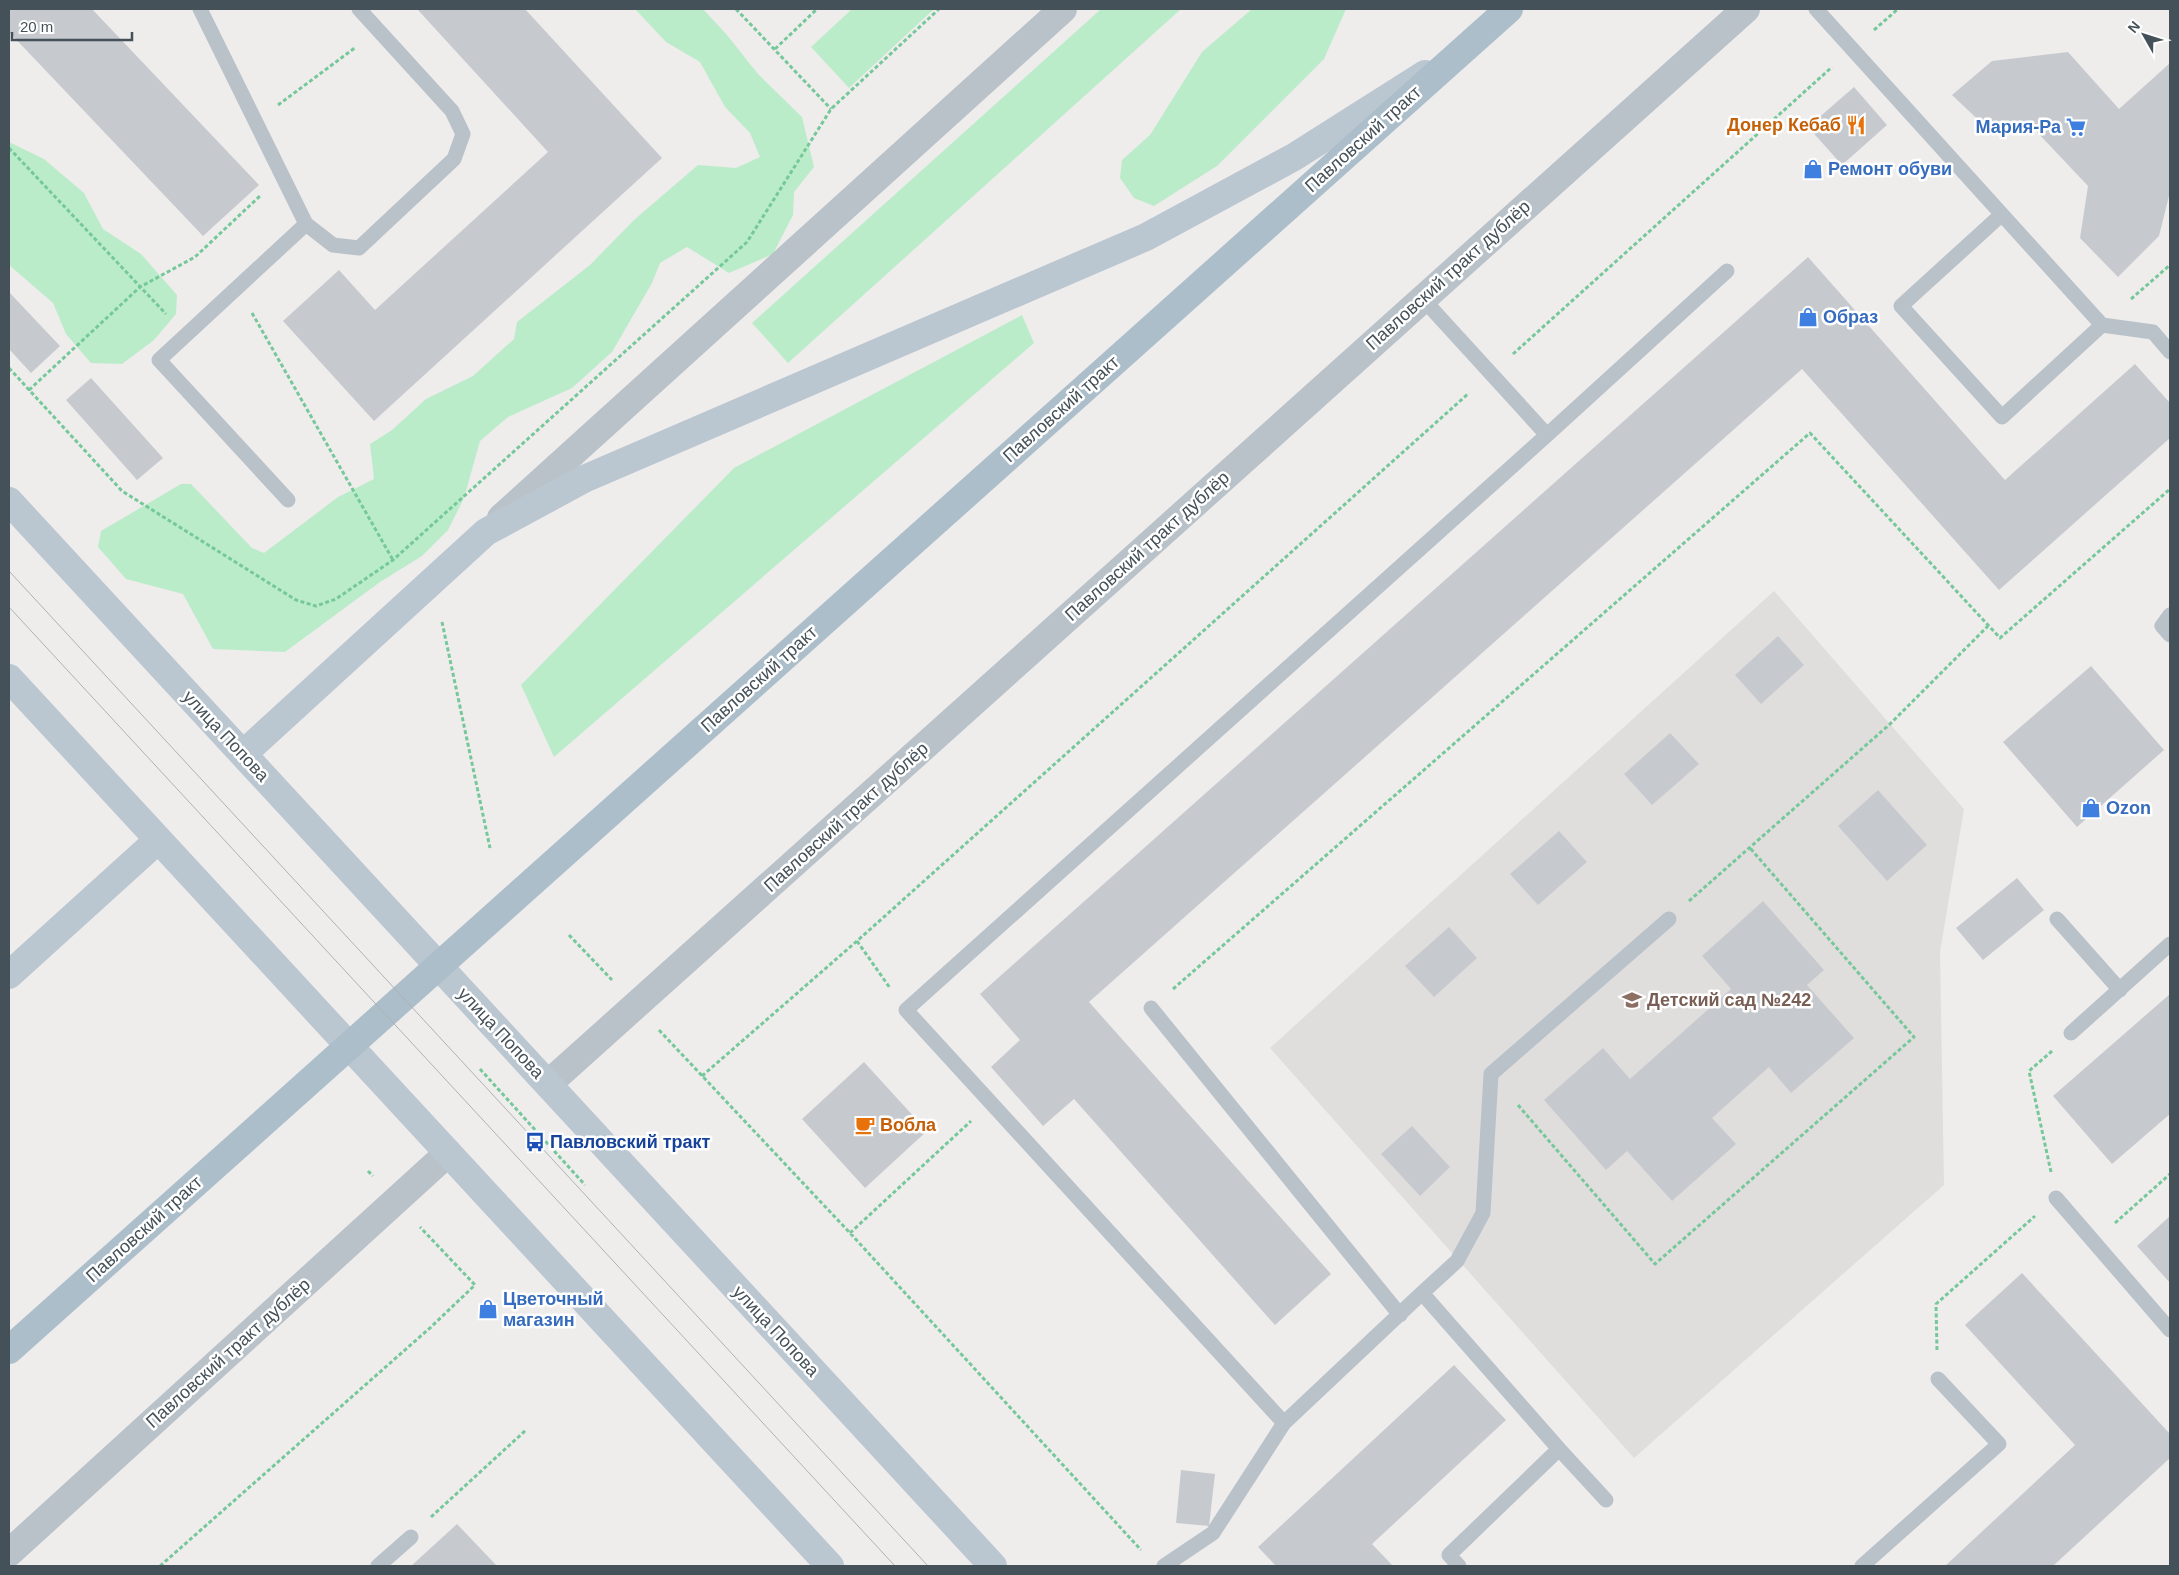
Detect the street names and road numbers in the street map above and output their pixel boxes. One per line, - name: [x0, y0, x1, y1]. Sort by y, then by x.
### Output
- street label: Павловский тракт: [1301, 82, 1425, 196]
- street label: Павловский тракт дублёр: [1362, 196, 1534, 354]
- street label: Павловский тракт: [999, 352, 1123, 466]
- street label: Павловский тракт дублёр: [1061, 467, 1233, 625]
- street label: Павловский тракт: [697, 622, 821, 736]
- street label: улица Попова: [179, 687, 274, 786]
- street label: Павловский тракт дублёр: [760, 738, 932, 896]
- street label: улица Попова: [454, 984, 549, 1083]
- street label: Павловский тракт: [82, 1172, 206, 1286]
- street label: Павловский тракт дублёр: [142, 1274, 314, 1432]
- street label: улица Попова: [729, 1282, 824, 1381]

